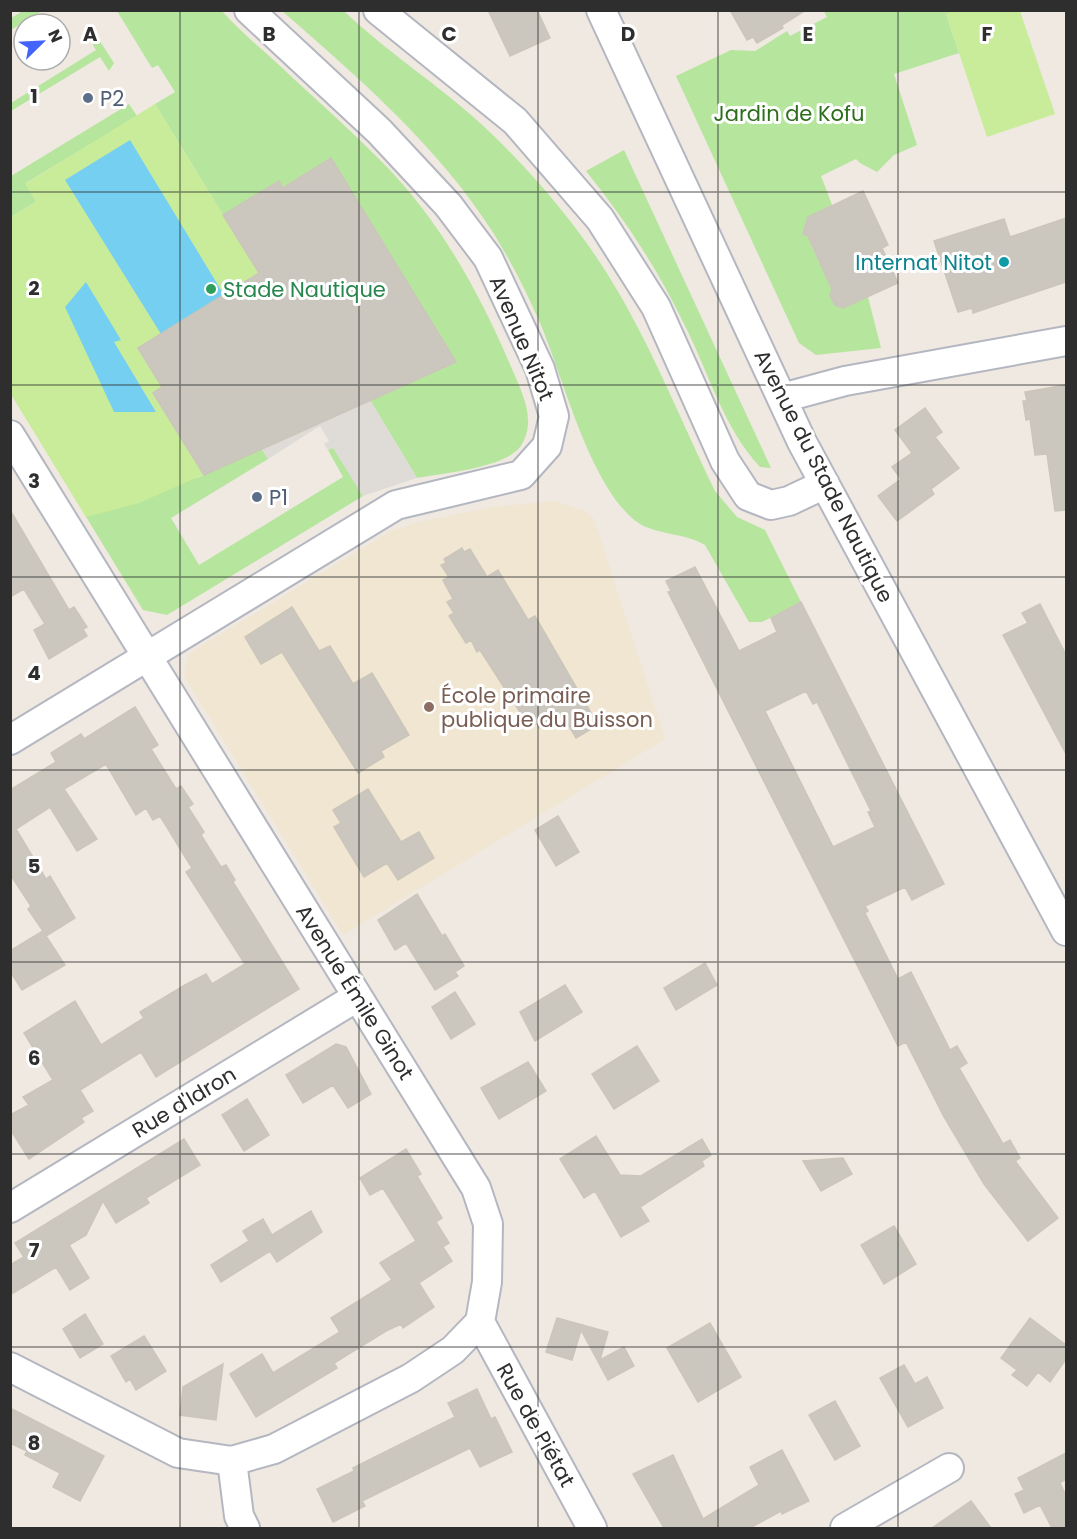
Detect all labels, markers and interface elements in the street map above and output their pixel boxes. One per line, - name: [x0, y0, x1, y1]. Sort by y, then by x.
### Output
- north arrow: [12, 12, 72, 72]
- text: A: [83, 20, 98, 48]
- text: B: [262, 20, 276, 48]
- text: C: [441, 20, 457, 48]
- text: D: [621, 20, 635, 48]
- text: E: [803, 20, 813, 48]
- text: F: [982, 20, 993, 48]
- text: N: [42, 26, 68, 46]
- text: 1: [30, 82, 38, 110]
- place label: P2: [100, 84, 124, 113]
- marker: P2: [81, 91, 95, 105]
- park label: Jardin de Kofu: [714, 99, 864, 128]
- place label: Internat Nitot: [855, 248, 992, 277]
- marker: Internat Nitot: [997, 255, 1011, 269]
- street label: Avenue Nitot: [483, 271, 561, 405]
- text: 2: [28, 274, 40, 302]
- place label: Stade Nautique: [223, 275, 386, 304]
- marker: Stade Nautique: [204, 282, 218, 296]
- street label: Avenue du Stade Nautique: [747, 344, 901, 608]
- text: 3: [28, 467, 40, 495]
- place label: P1: [269, 483, 288, 512]
- marker: P1: [250, 490, 264, 504]
- text: 4: [27, 659, 41, 687]
- place label: École primaire publique du Buisson: [441, 681, 653, 734]
- marker: École primaire publique du Buisson: [422, 700, 436, 714]
- text: 5: [28, 852, 41, 880]
- street label: Avenue Émile Ginot: [289, 899, 421, 1085]
- text: 6: [28, 1044, 40, 1072]
- street label: Rue d'Idron: [127, 1060, 241, 1144]
- text: 7: [29, 1236, 40, 1264]
- street label: Rue de Piétat: [490, 1358, 582, 1492]
- text: 8: [28, 1429, 40, 1457]

